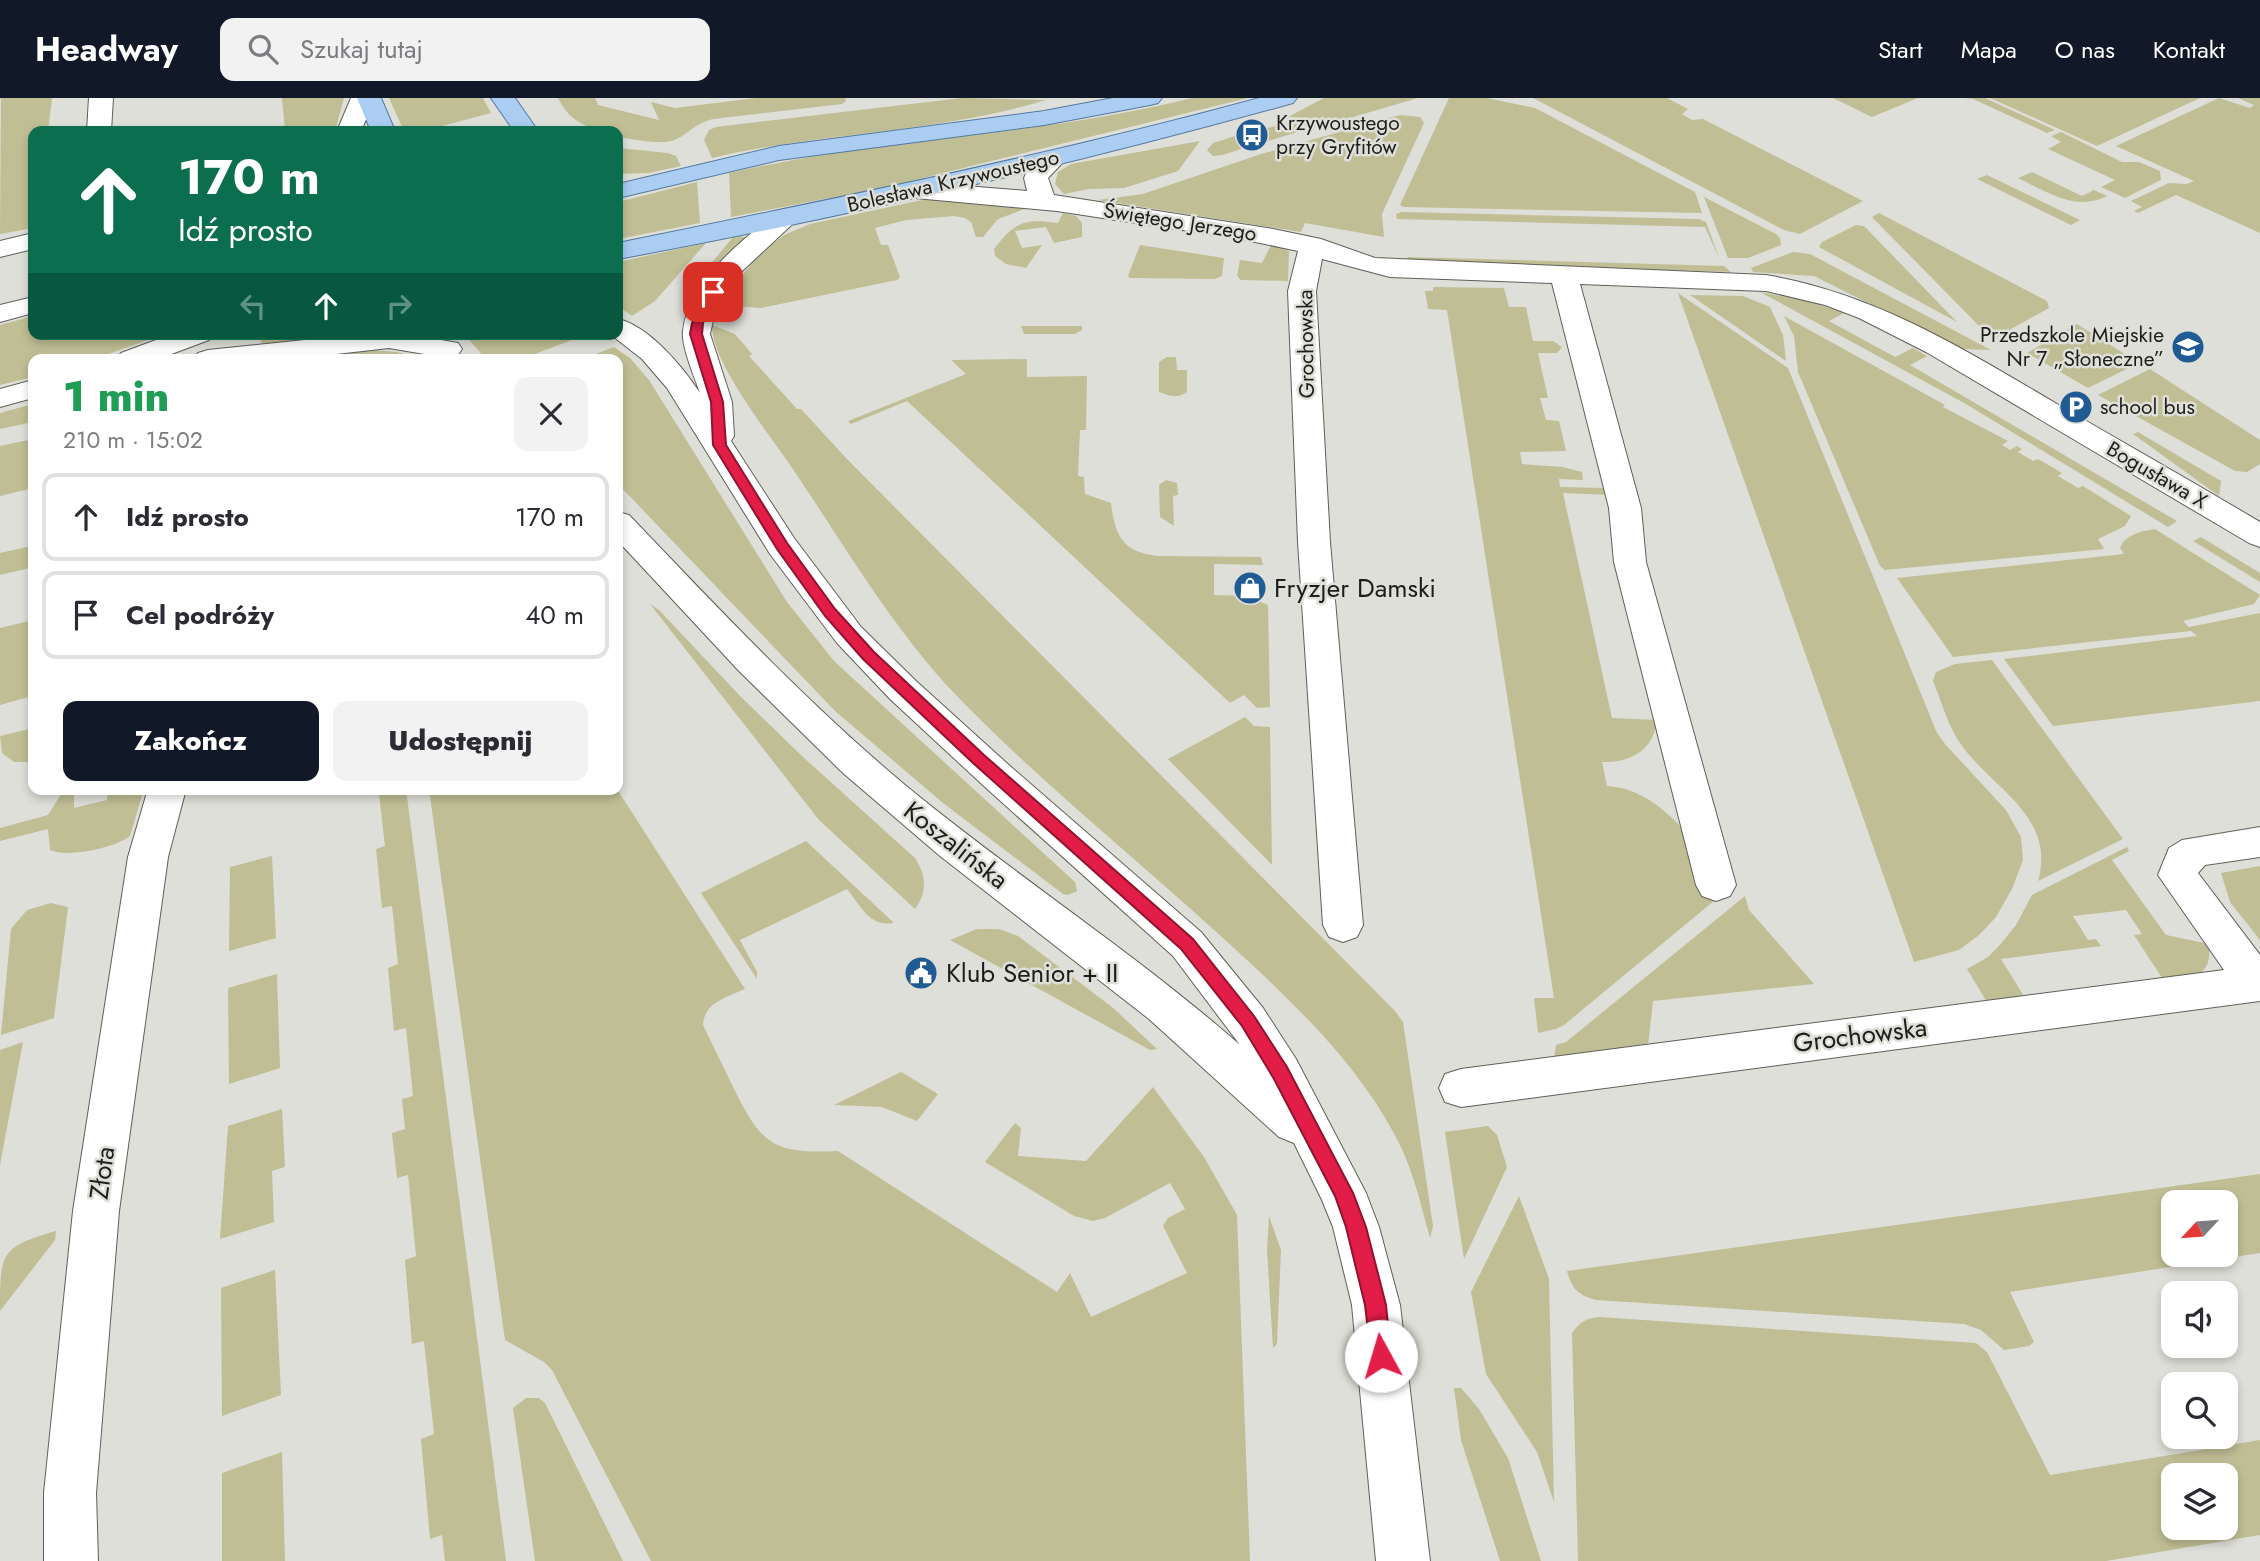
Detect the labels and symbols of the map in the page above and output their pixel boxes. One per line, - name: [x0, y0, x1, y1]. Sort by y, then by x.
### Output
- place label: Krzywoustego przy Gryfitów: [1276, 108, 1400, 162]
- bus stop icon: Krzywoustego przy Gryfitów: [1233, 116, 1271, 154]
- street label: Bolesława Krzywoustego: [844, 142, 1062, 220]
- street label: Świętego Jerzego: [1101, 195, 1259, 249]
- pin: [683, 262, 743, 322]
- street label: Grochowska: [1290, 289, 1322, 399]
- place label: Przedszkole Miejskie Nr 7 „Słoneczne”: [1980, 320, 2164, 374]
- school or university icon: Przedszkole Miejskie Nr 7 „Słoneczne”: [2169, 328, 2207, 366]
- parking icon: school bus: [2057, 388, 2095, 426]
- place label: school bus: [2100, 392, 2195, 422]
- street label: Bogusława X: [2101, 434, 2213, 516]
- shop icon: Fryzjer Damski: [1231, 569, 1269, 607]
- place label: Fryzjer Damski: [1274, 569, 1436, 607]
- street label: Koszalińska: [895, 792, 1017, 898]
- public building icon: Klub Senior + II: [902, 954, 940, 992]
- place label: Klub Senior + II: [946, 954, 1118, 992]
- street label: Grochowska: [1791, 1008, 1929, 1062]
- street label: Złota: [79, 1144, 125, 1202]
- north arrow: [2161, 1190, 2238, 1267]
- position arrow: [1344, 1319, 1418, 1393]

